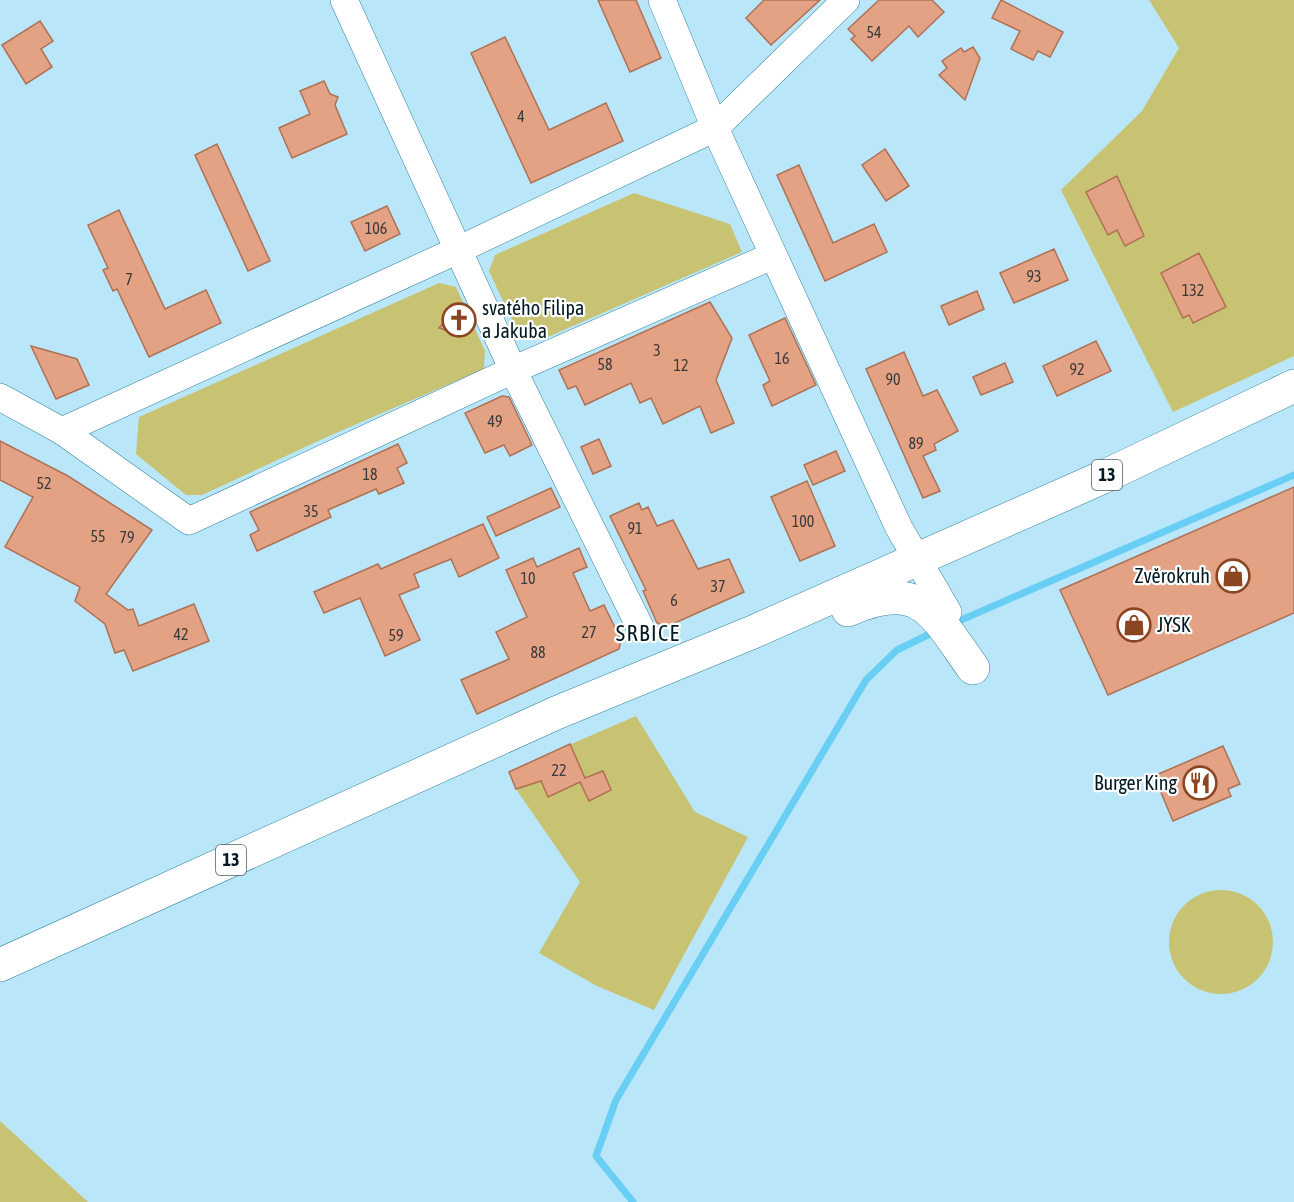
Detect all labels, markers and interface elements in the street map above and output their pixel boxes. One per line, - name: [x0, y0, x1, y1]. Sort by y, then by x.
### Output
- house number: 54: [866, 23, 882, 41]
- house number: 4: [517, 107, 525, 125]
- house number: 106: [365, 219, 387, 237]
- house number: 93: [1026, 267, 1042, 285]
- house number: 7: [125, 270, 133, 288]
- house number: 132: [1182, 281, 1204, 299]
- place label: svatého Filipa a Jakuba: [482, 296, 584, 342]
- church icon: svatého Filipa a Jakuba: [441, 302, 477, 338]
- house number: 3: [653, 341, 661, 359]
- house number: 16: [774, 349, 790, 367]
- house number: 58: [597, 355, 613, 373]
- house number: 12: [673, 356, 689, 374]
- house number: 92: [1069, 360, 1085, 378]
- house number: 90: [885, 370, 901, 388]
- house number: 49: [487, 412, 503, 430]
- house number: 89: [908, 434, 924, 452]
- road number: 13: [1092, 460, 1122, 490]
- house number: 18: [362, 465, 378, 483]
- house number: 52: [36, 474, 52, 492]
- house number: 35: [303, 502, 319, 520]
- house number: 100: [792, 512, 814, 530]
- house number: 91: [627, 519, 643, 537]
- house number: 55: [90, 527, 106, 545]
- house number: 79: [119, 528, 135, 546]
- shop icon: Zvěrokruh: [1215, 558, 1251, 594]
- place label: Zvěrokruh: [1135, 564, 1210, 587]
- house number: 10: [520, 569, 536, 587]
- house number: 37: [710, 577, 726, 595]
- house number: 6: [670, 591, 678, 609]
- shop icon: JYSK: [1116, 607, 1152, 643]
- place label: JYSK: [1157, 613, 1191, 636]
- district label: SRBICE: [616, 620, 680, 646]
- house number: 27: [581, 623, 597, 641]
- house number: 42: [173, 625, 189, 643]
- house number: 59: [388, 626, 404, 644]
- house number: 88: [530, 643, 546, 661]
- house number: 22: [551, 761, 567, 779]
- restaurant icon: Burger King: [1182, 765, 1218, 801]
- place label: Burger King: [1094, 771, 1177, 794]
- road number: 13: [216, 845, 246, 875]

